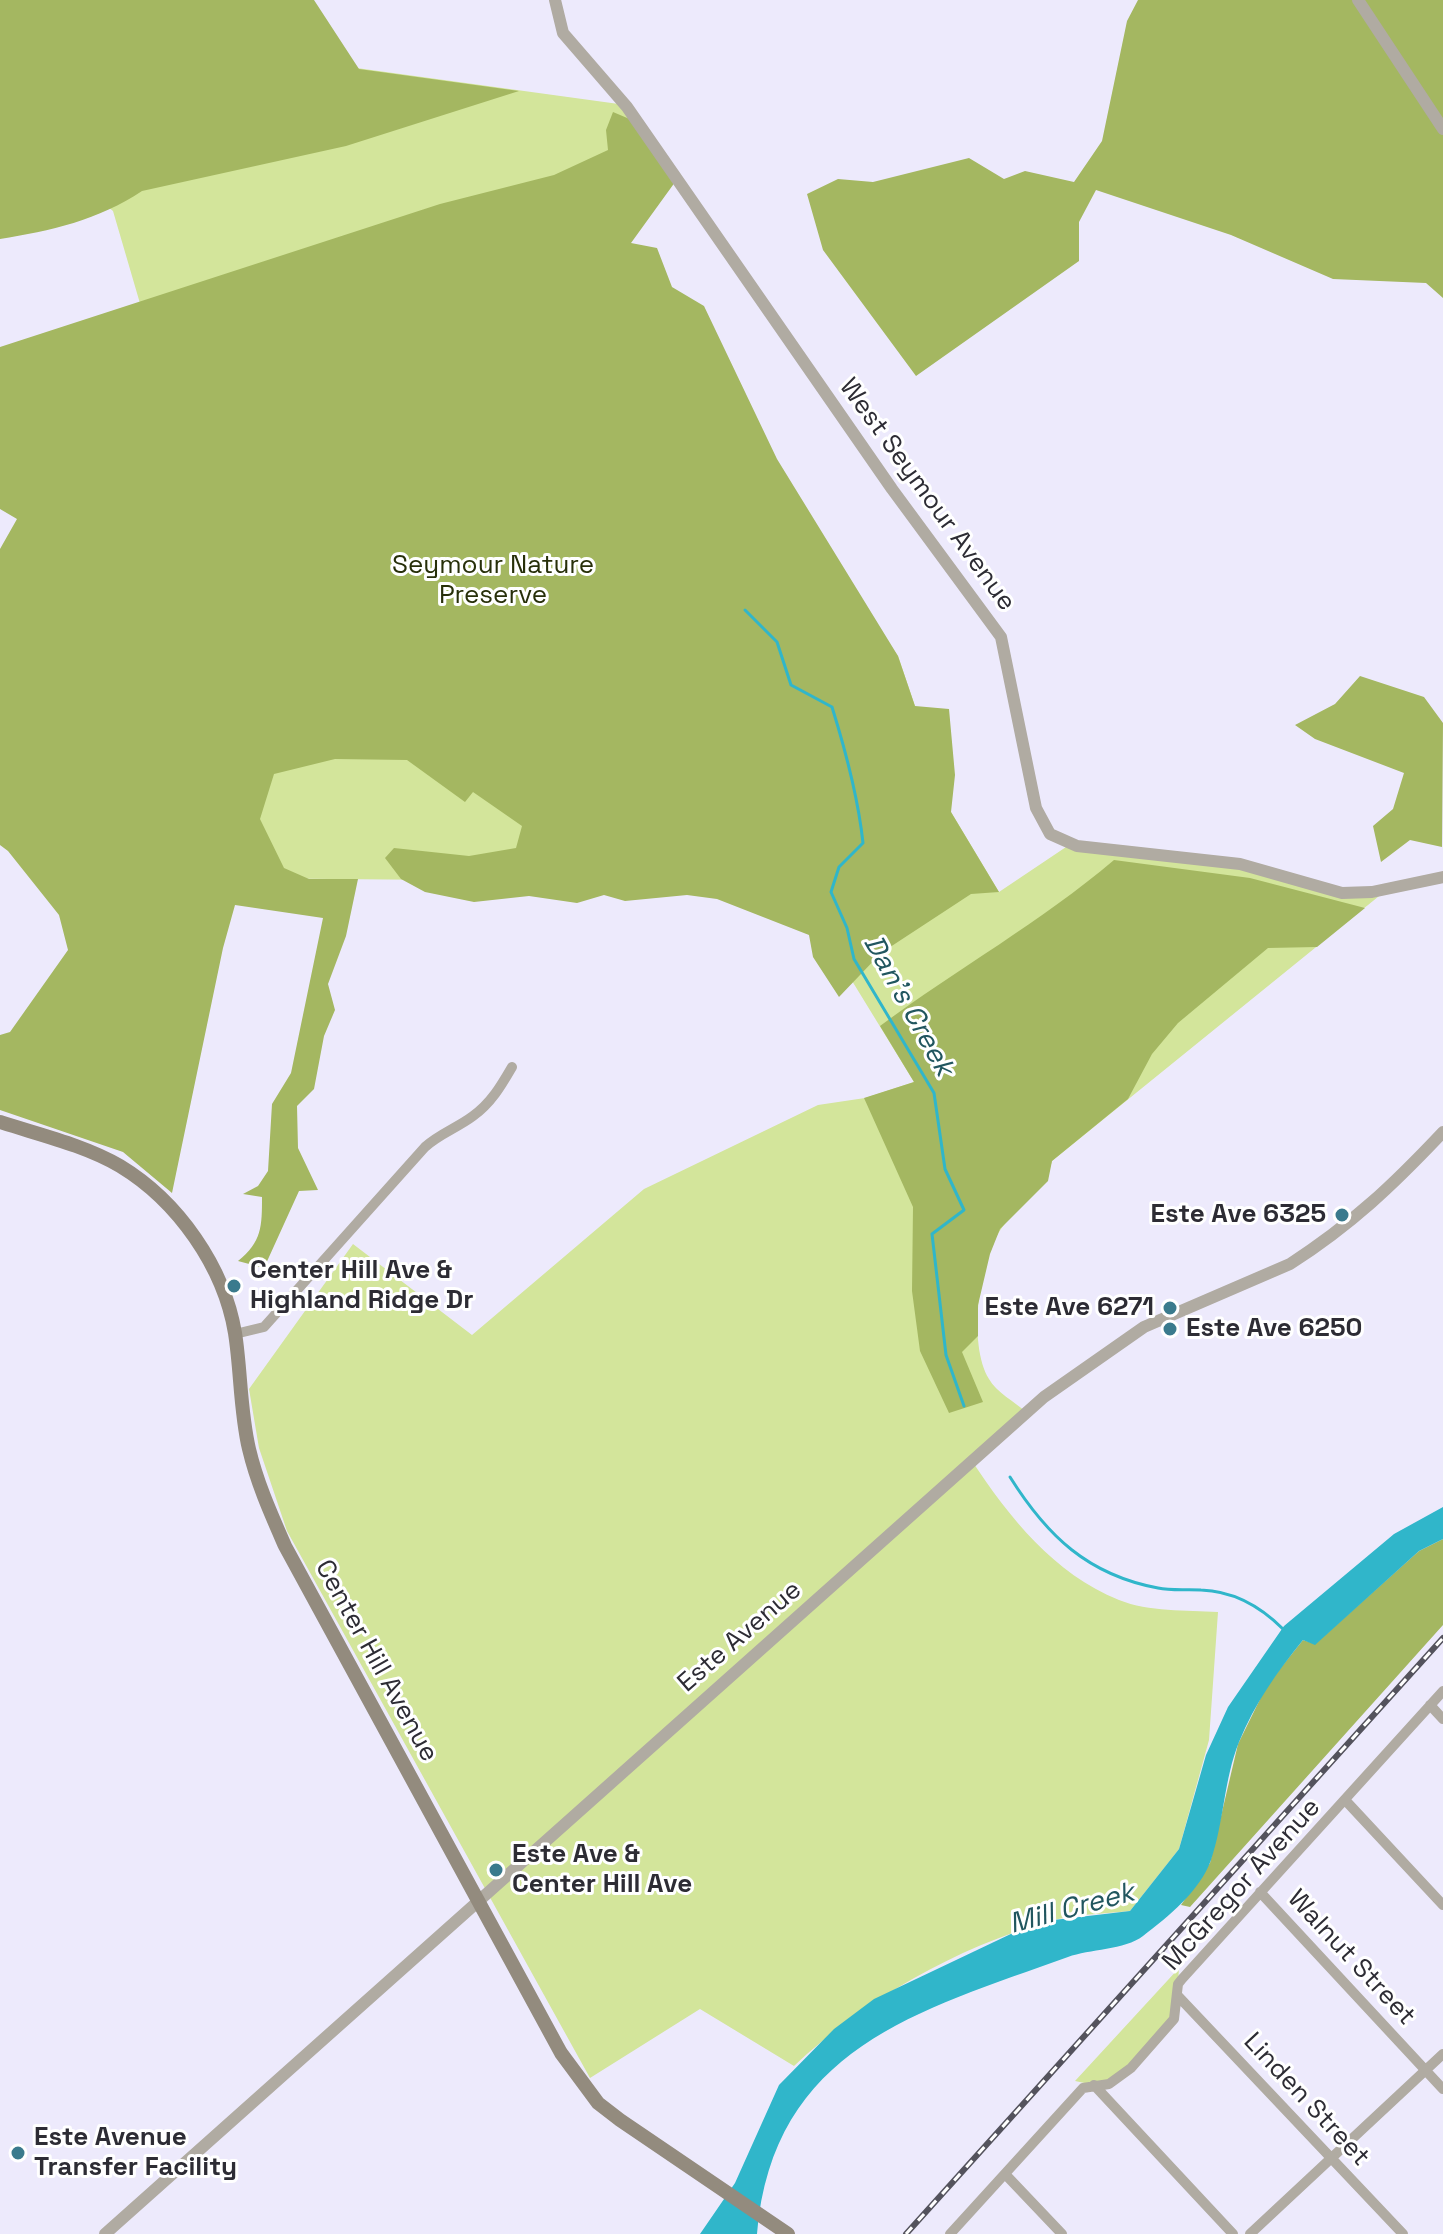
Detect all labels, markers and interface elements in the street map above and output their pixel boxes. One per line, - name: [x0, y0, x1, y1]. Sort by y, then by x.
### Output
- street label: West Seymour Avenue: [832, 373, 1022, 617]
- park label: Seymour Nature Preserve: [392, 550, 594, 612]
- water label: Dan’s Creek: [855, 930, 961, 1082]
- place label: Este Ave 6325: [1151, 1199, 1326, 1231]
- marker: Este Ave 6325: [1333, 1206, 1351, 1224]
- place label: Center Hill Ave & Highland Ridge Dr: [250, 1255, 473, 1316]
- marker: Center Hill Ave & Highland Ridge Dr: [225, 1277, 243, 1295]
- place label: Este Ave 6271: [984, 1292, 1154, 1324]
- marker: Este Ave 6271: [1161, 1299, 1179, 1317]
- place label: Este Ave 6250: [1186, 1313, 1362, 1345]
- marker: Este Ave 6250: [1161, 1320, 1179, 1338]
- street label: Center Hill Avenue: [308, 1555, 444, 1767]
- street label: Este Avenue: [672, 1575, 808, 1699]
- street label: McGregor Avenue: [1156, 1792, 1328, 1978]
- place label: Este Ave & Center Hill Ave: [512, 1839, 692, 1900]
- marker: Este Ave & Center Hill Ave: [487, 1861, 505, 1879]
- water label: Mill Creek: [1006, 1876, 1138, 1942]
- street label: Walnut Street: [1280, 1884, 1422, 2032]
- street label: Linden Street: [1236, 2027, 1376, 2173]
- place label: Este Avenue Transfer Facility: [34, 2122, 237, 2184]
- marker: Este Avenue Transfer Facility: [9, 2144, 27, 2162]

